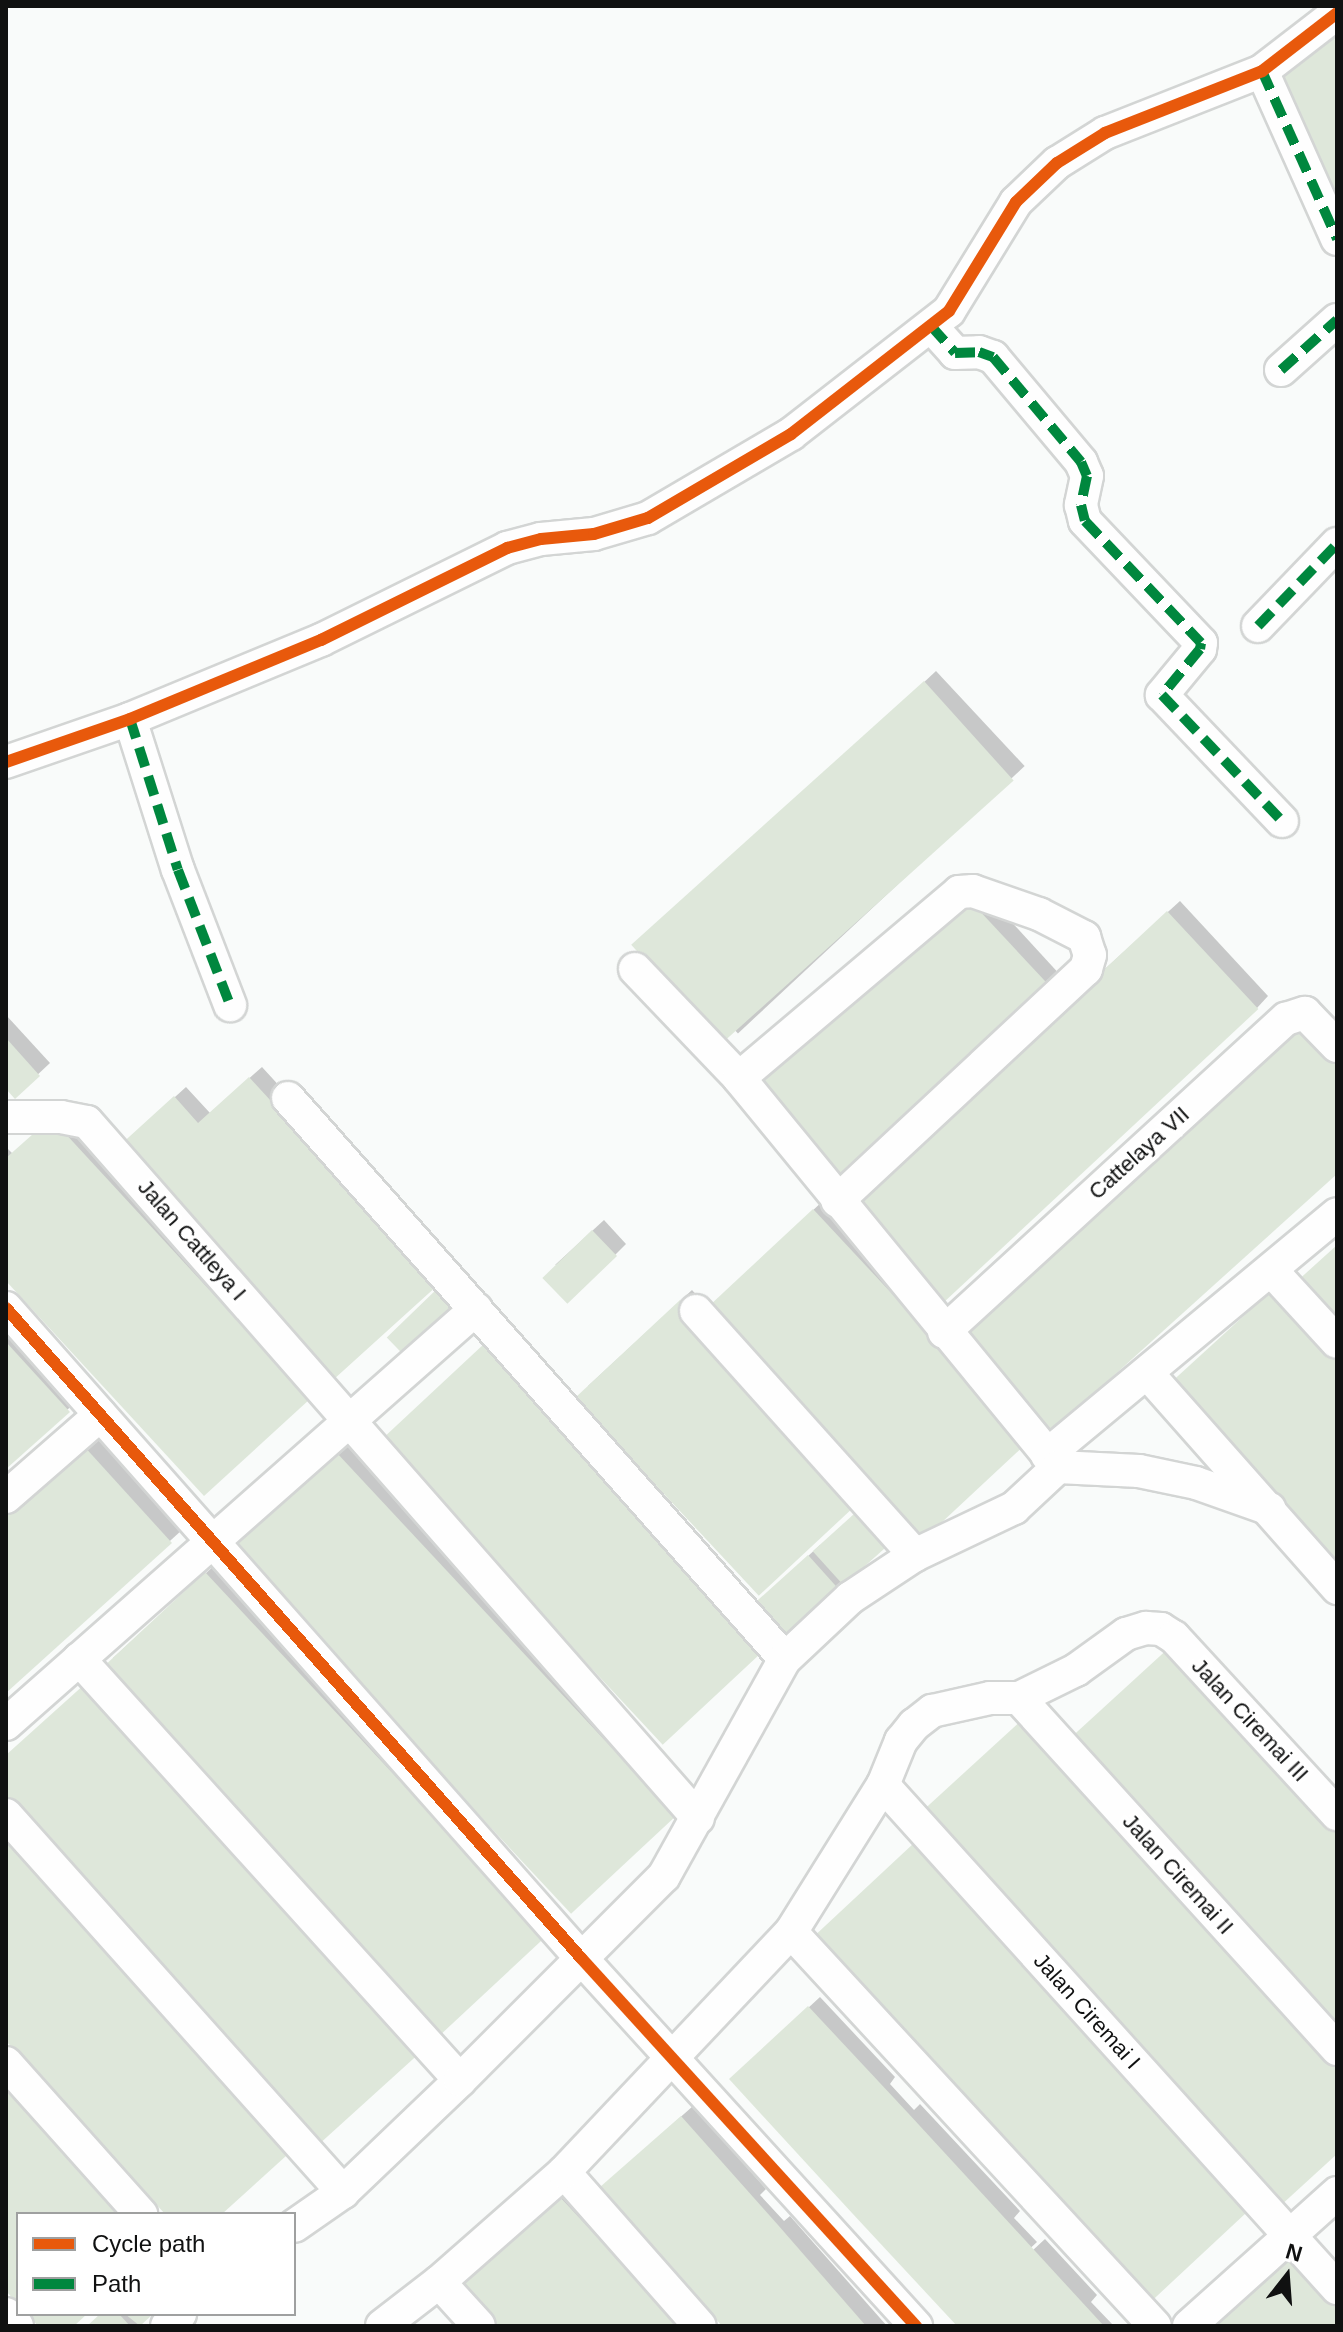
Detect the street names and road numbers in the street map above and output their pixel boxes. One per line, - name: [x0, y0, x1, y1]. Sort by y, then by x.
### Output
- street label: Cattelaya VII: [1083, 1101, 1195, 1205]
- street label: Jalan Cattleya I: [132, 1174, 252, 1306]
- street label: Jalan Ciremai III: [1186, 1653, 1314, 1787]
- street label: Jalan Ciremai II: [1117, 1808, 1239, 1940]
- street label: Jalan Ciremai I: [1028, 1948, 1146, 2074]

